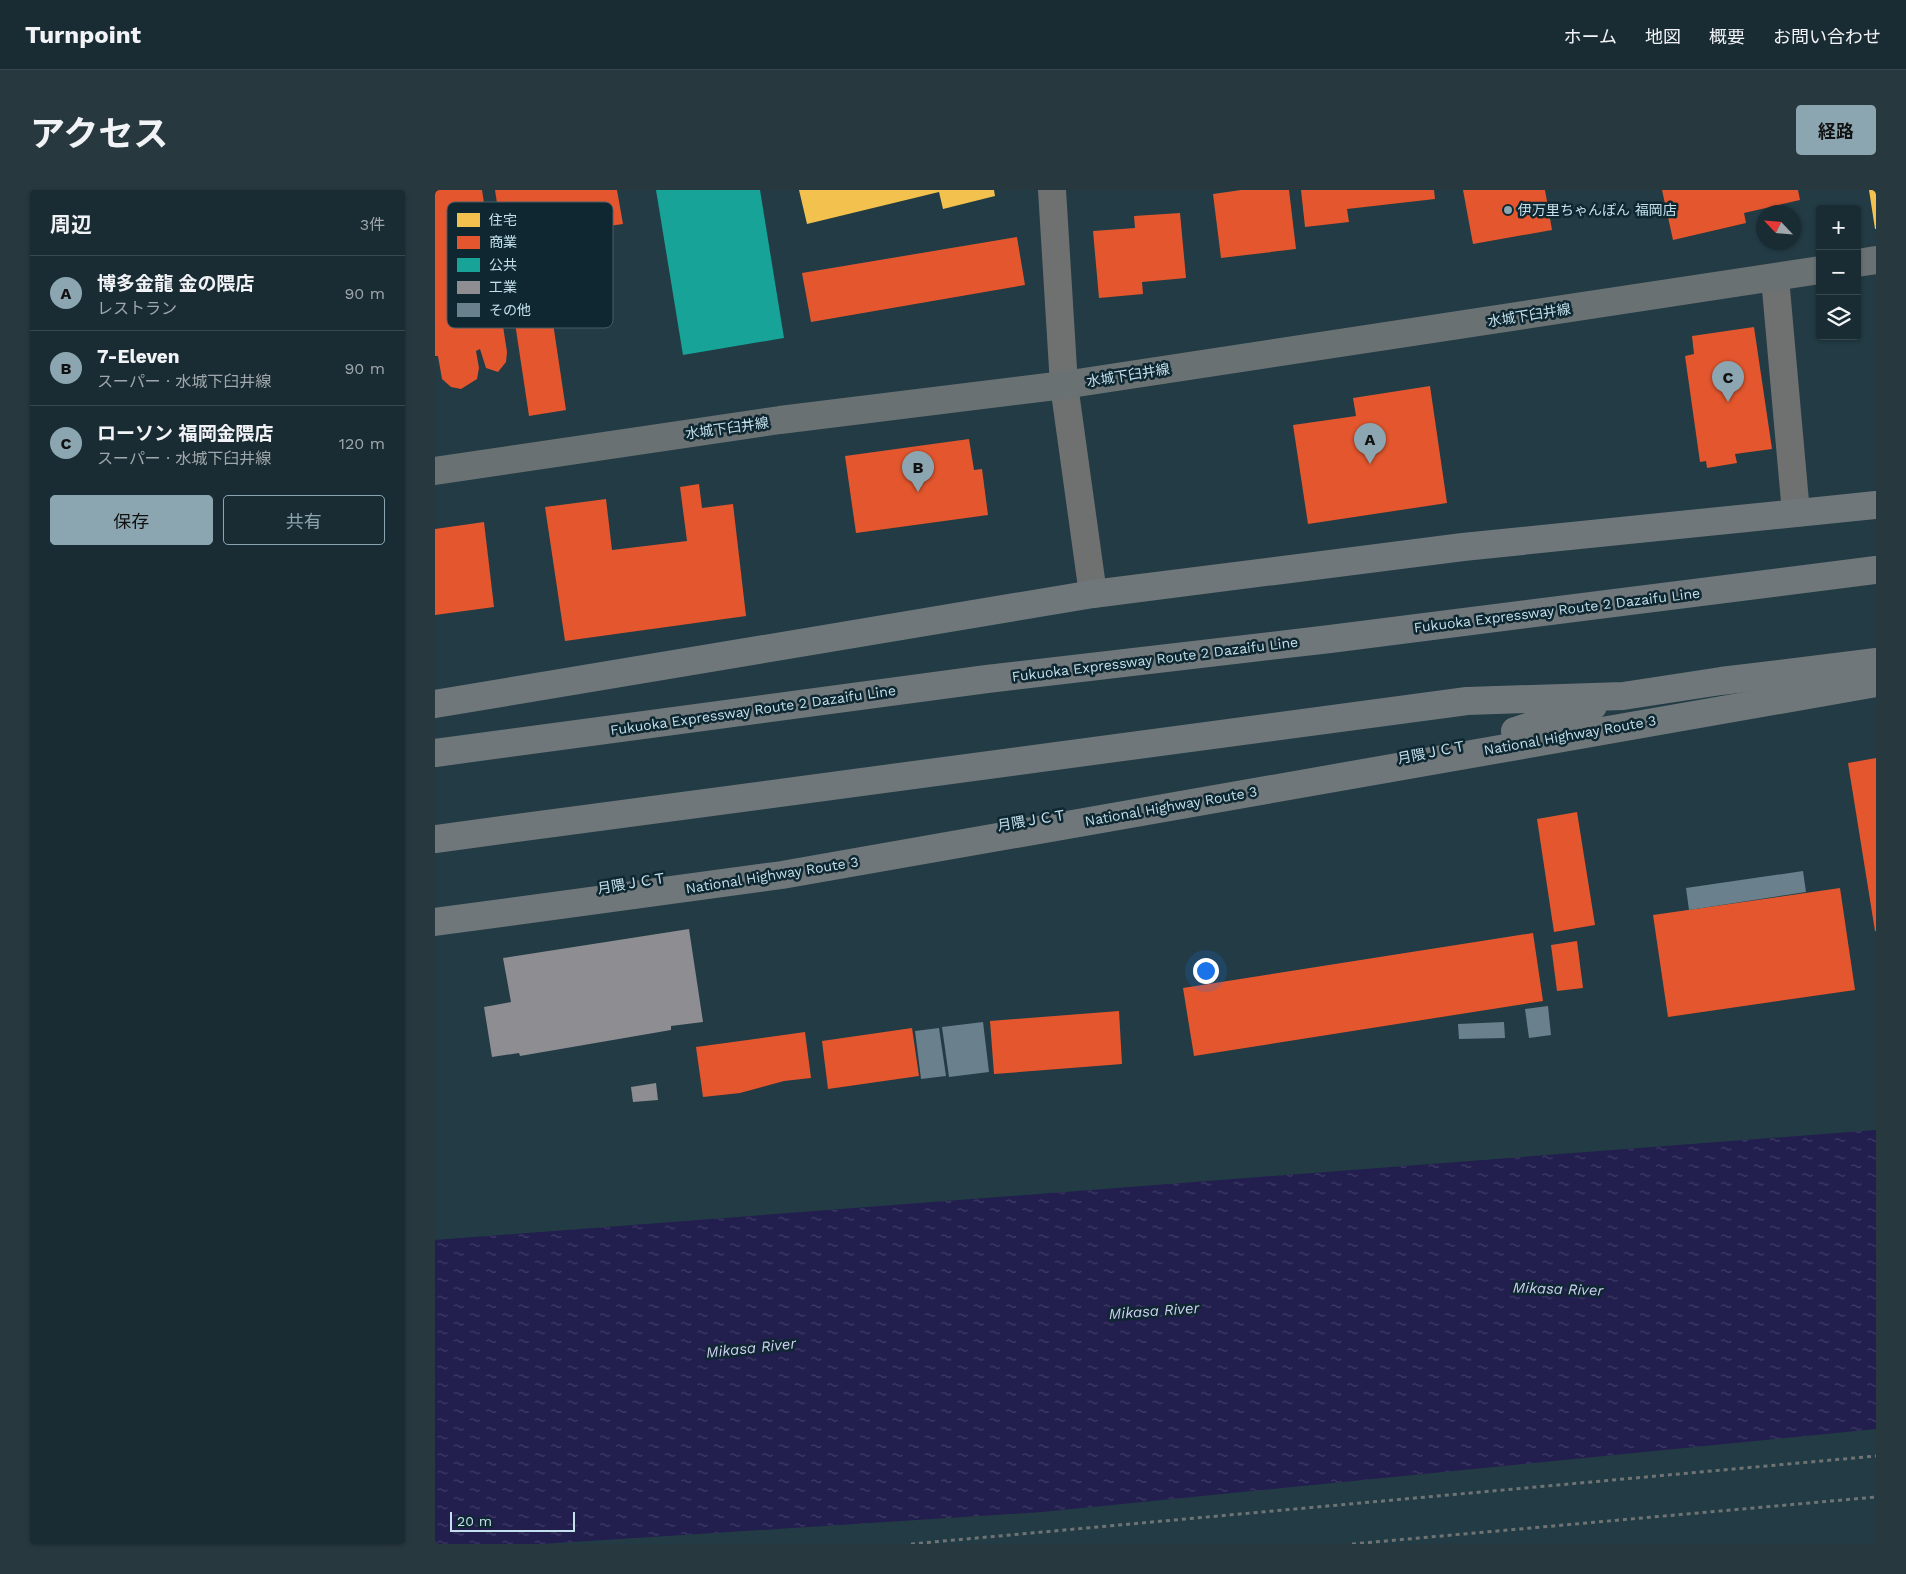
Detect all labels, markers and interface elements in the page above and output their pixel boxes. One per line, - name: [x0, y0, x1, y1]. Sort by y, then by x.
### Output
- text: Turnpoint: [25, 21, 141, 49]
- text: ホーム: [1564, 26, 1617, 47]
- text: 地図: [1645, 26, 1681, 47]
- text: 概要: [1709, 26, 1745, 47]
- text: お問い合わせ: [1773, 26, 1881, 47]
- button: 経路: [1796, 105, 1876, 155]
- text: アクセス: [30, 113, 168, 155]
- legend: [447, 202, 613, 328]
- place label: 伊万里ちゃんぽん 福岡店: [1518, 202, 1677, 218]
- marker: 伊万里ちゃんぽん 福岡店: [1502, 204, 1514, 216]
- north arrow: [1756, 205, 1801, 250]
- map controls: [1816, 205, 1861, 340]
- button: +: [1816, 205, 1861, 250]
- text: 周辺: [50, 212, 92, 237]
- text: 住宅: [489, 212, 517, 228]
- text: 3件: [360, 215, 385, 234]
- text: 商業: [489, 234, 517, 250]
- button: −: [1816, 250, 1861, 295]
- text: 公共: [489, 257, 517, 273]
- text: 博多金龍 金の隈店: [97, 272, 254, 295]
- text: 工業: [489, 279, 517, 295]
- text: A: [61, 284, 71, 303]
- text: 90 m: [344, 284, 385, 303]
- button: layers: [1816, 295, 1861, 340]
- text: レストラン: [97, 299, 177, 318]
- street label: 水城下臼井線: [1486, 301, 1572, 329]
- text: その他: [489, 302, 531, 318]
- text: 7-Eleven: [97, 345, 180, 368]
- text: B: [61, 359, 71, 378]
- text: 90 m: [344, 359, 385, 378]
- street label: 水城下臼井線: [1085, 361, 1171, 389]
- pin: C: [1712, 361, 1744, 402]
- text: スーパー · 水城下臼井線: [97, 372, 271, 391]
- street label: 水城下臼井線: [684, 414, 770, 442]
- text: ローソン 福岡金隈店: [97, 422, 273, 445]
- pin: A: [1354, 423, 1386, 464]
- text: C: [61, 434, 71, 453]
- text: 120 m: [339, 434, 385, 453]
- text: スーパー · 水城下臼井線: [97, 449, 271, 468]
- pin: B: [902, 451, 934, 492]
- button: 保存: [50, 495, 213, 545]
- button: 共有: [223, 495, 385, 545]
- street label: Fukuoka Expressway Route 2 Dazaifu Line: [1413, 584, 1701, 636]
- street label: Fukuoka Expressway Route 2 Dazaifu Line: [1011, 633, 1299, 685]
- street label: Fukuoka Expressway Route 2 Dazaifu Line: [609, 682, 897, 738]
- street label: National Highway Route 3: [1483, 712, 1657, 758]
- street label: 月隈ＪＣＴ: [1396, 737, 1468, 767]
- street label: National Highway Route 3: [1084, 783, 1258, 829]
- street label: 月隈ＪＣＴ: [996, 807, 1068, 833]
- street label: National Highway Route 3: [684, 853, 860, 897]
- street label: 月隈ＪＣＴ: [596, 870, 668, 896]
- your location: [1193, 958, 1219, 984]
- water label: Mikasa River: [1512, 1278, 1605, 1300]
- water label: Mikasa River: [1108, 1299, 1201, 1323]
- water label: Mikasa River: [705, 1334, 798, 1362]
- scale bar: [450, 1509, 575, 1532]
- text: 20 m: [457, 1513, 492, 1529]

